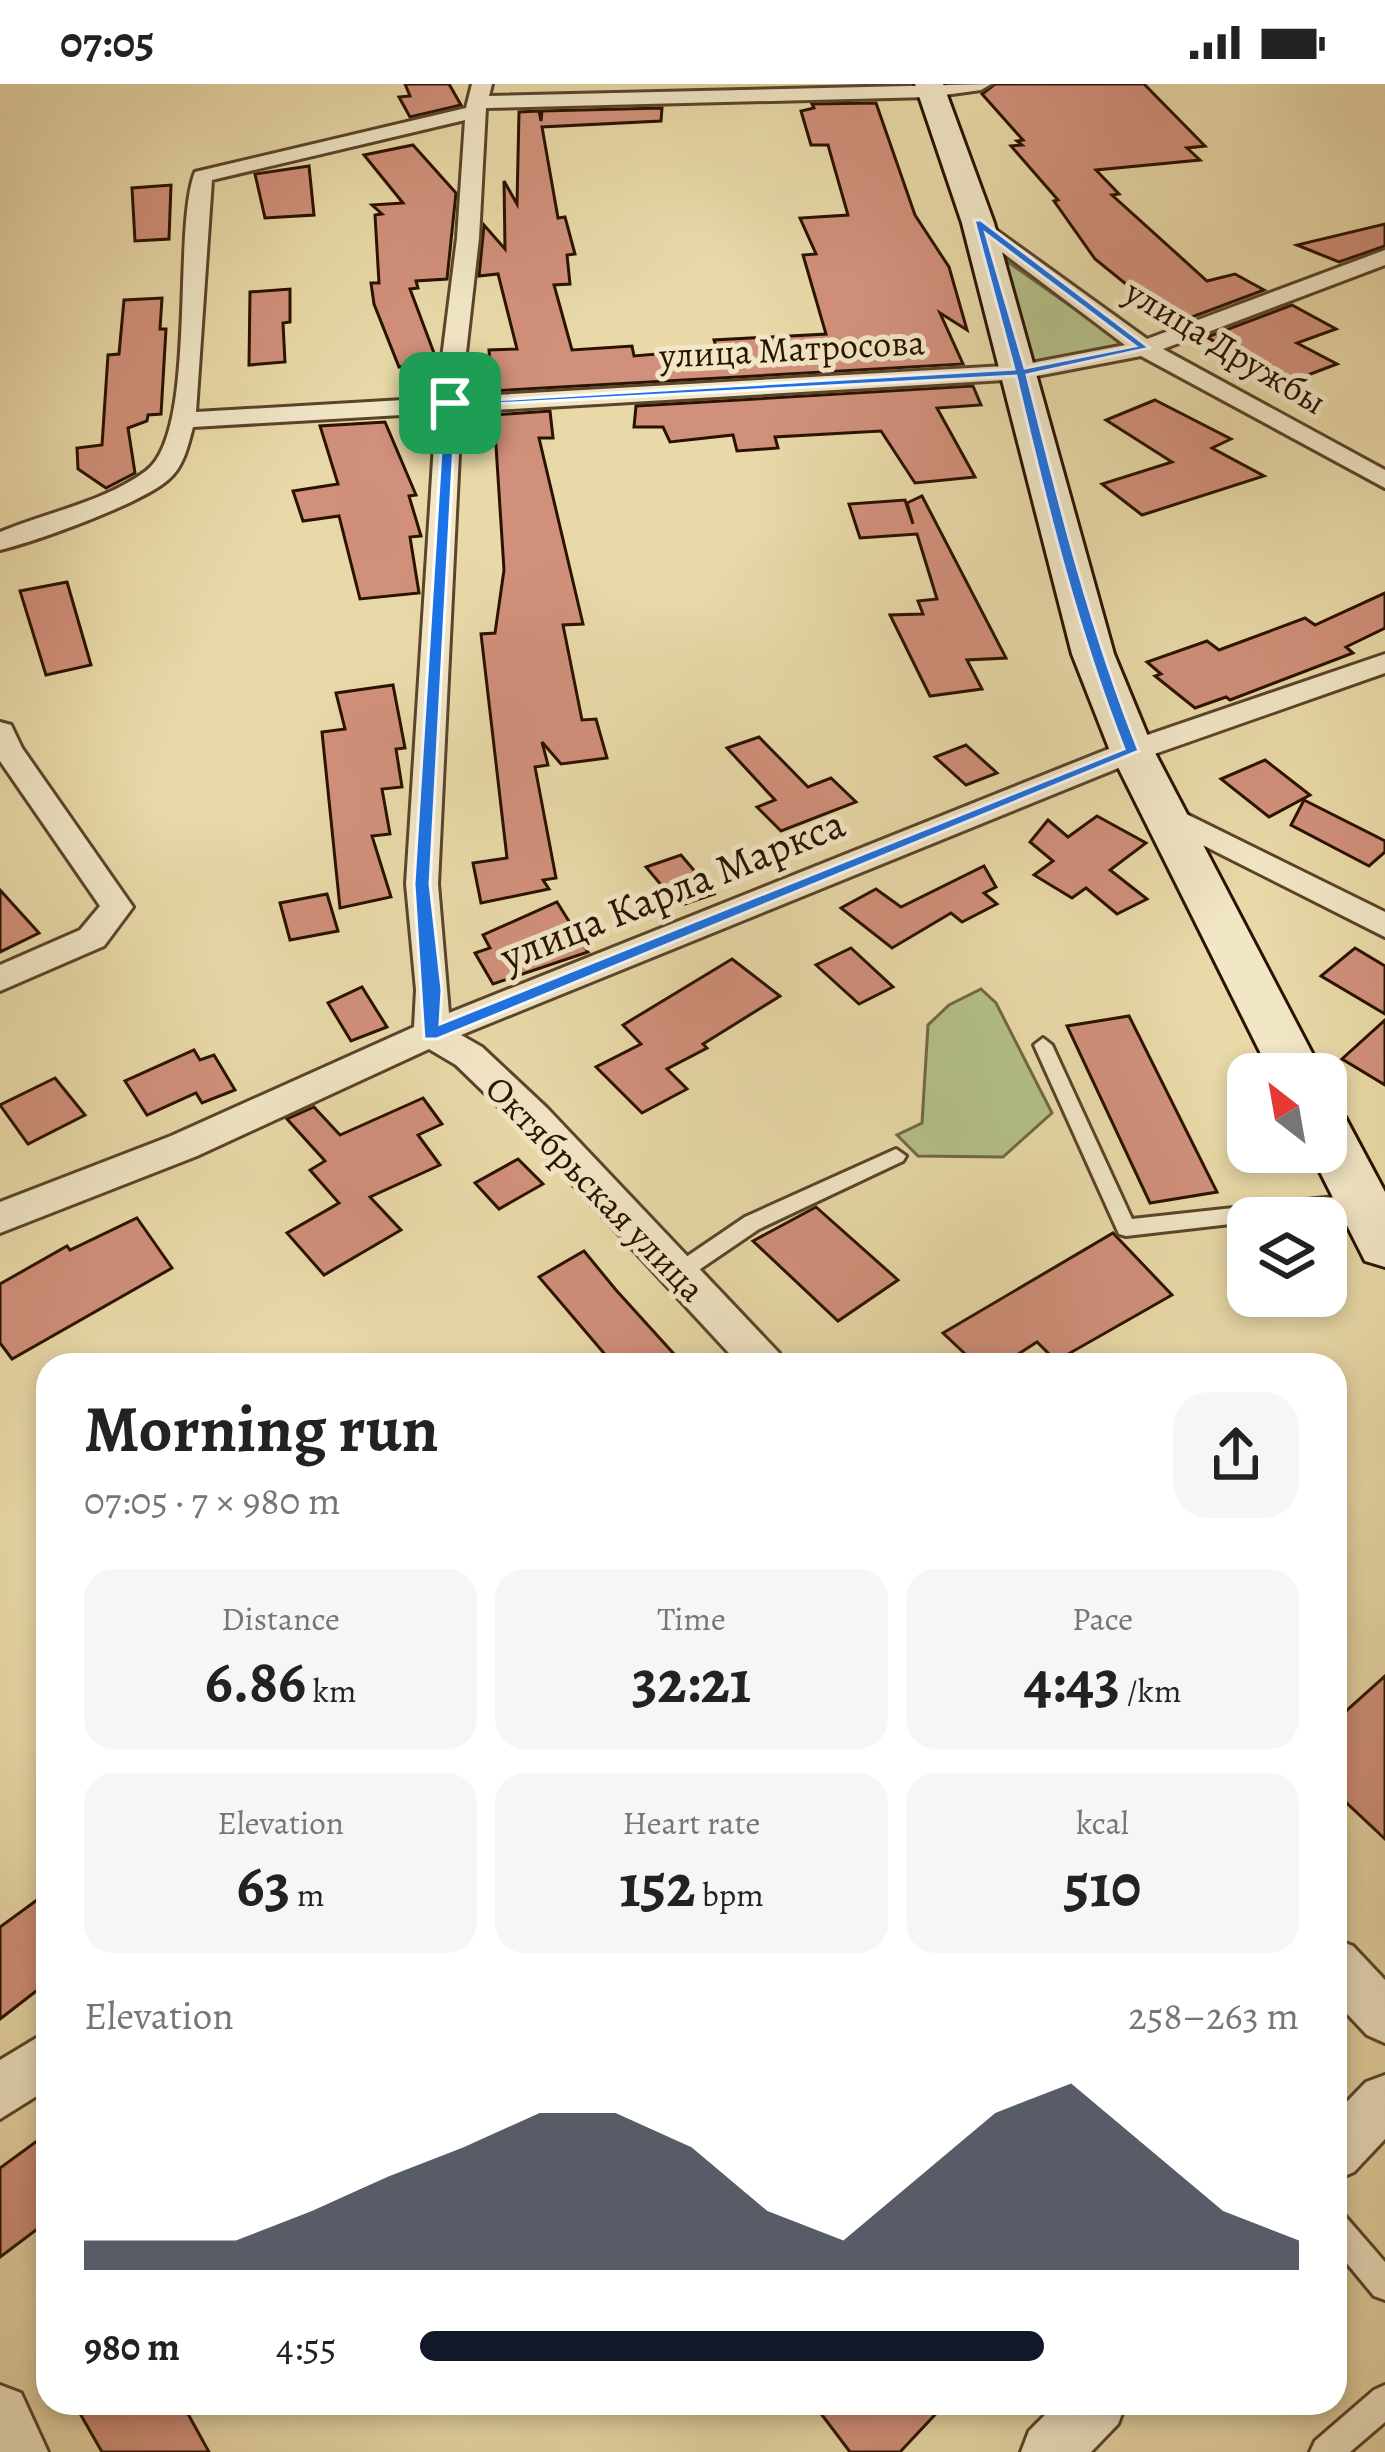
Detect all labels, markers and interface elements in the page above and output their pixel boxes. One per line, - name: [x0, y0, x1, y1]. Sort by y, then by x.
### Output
- text: 07:05: [60, 11, 154, 73]
- street label: улица Дружбы: [1115, 267, 1336, 426]
- street label: улица Матросова: [657, 317, 926, 380]
- pin: [399, 352, 501, 454]
- icon: arrive: [417, 370, 483, 436]
- street label: улица Карла Маркса: [491, 794, 853, 985]
- north arrow: [1227, 1053, 1347, 1173]
- map controls: [1227, 1053, 1347, 1317]
- street label: Октябрьская улица: [475, 1064, 717, 1313]
- button: layers: [1227, 1197, 1347, 1317]
- text: Morning run: [84, 1384, 439, 1474]
- button: share: [1173, 1392, 1299, 1518]
- text: 07:05 · 7 × 980 m: [84, 1474, 340, 1527]
- text: Distance: [221, 1596, 340, 1641]
- text: Time: [657, 1596, 726, 1641]
- text: Pace: [1072, 1596, 1133, 1641]
- text: 6.86: [205, 1641, 306, 1723]
- text: 32:21: [632, 1641, 751, 1723]
- text: 4:43: [1024, 1641, 1120, 1723]
- text: km: [306, 1668, 356, 1713]
- text: /km: [1120, 1668, 1181, 1713]
- text: Elevation: [217, 1800, 344, 1845]
- text: Heart rate: [623, 1800, 760, 1845]
- text: kcal: [1076, 1800, 1129, 1845]
- text: 63: [237, 1845, 290, 1927]
- text: 152: [619, 1845, 695, 1927]
- text: 510: [1064, 1845, 1141, 1927]
- text: m: [290, 1872, 324, 1917]
- text: bpm: [695, 1872, 764, 1917]
- text: Elevation: [84, 1989, 234, 2042]
- text: 258–263 m: [1128, 1989, 1299, 2042]
- text: 980 m: [84, 2320, 180, 2373]
- text: 4:55: [276, 2320, 337, 2373]

